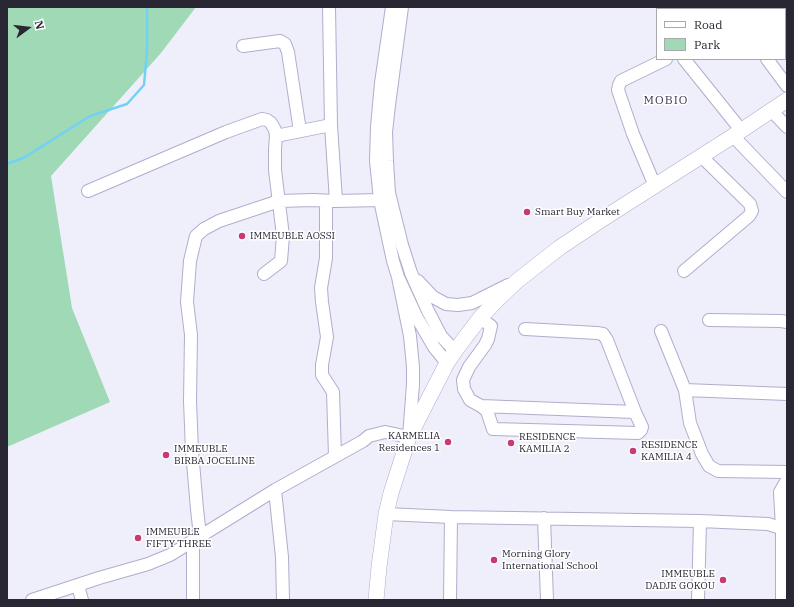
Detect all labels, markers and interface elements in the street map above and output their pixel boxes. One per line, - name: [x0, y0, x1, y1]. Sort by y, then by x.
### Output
- north arrow: [8, 8, 48, 48]
- legend: [656, 8, 786, 60]
- text: Road: [694, 17, 723, 32]
- text: N: [32, 19, 47, 31]
- text: Park: [694, 37, 720, 52]
- district label: MOBIO: [644, 94, 688, 108]
- place label: Smart Buy Market: [535, 206, 620, 218]
- marker: Smart Buy Market: [522, 207, 532, 217]
- place label: IMMEUBLE AOSSI: [250, 230, 335, 242]
- marker: IMMEUBLE AOSSI: [237, 231, 247, 241]
- place label: KARMELIA Residences 1: [379, 430, 440, 454]
- place label: RESIDENCE KAMILIA 2: [519, 431, 576, 454]
- marker: KARMELIA Residences 1: [443, 437, 453, 447]
- marker: RESIDENCE KAMILIA 2: [506, 438, 516, 448]
- place label: RESIDENCE KAMILIA 4: [641, 439, 698, 462]
- place label: IMMEUBLE BIRBA JOCELINE: [174, 443, 255, 466]
- marker: RESIDENCE KAMILIA 4: [628, 446, 638, 456]
- marker: IMMEUBLE BIRBA JOCELINE: [161, 450, 171, 460]
- place label: IMMEUBLE FIFTY THREE: [146, 526, 211, 550]
- marker: IMMEUBLE FIFTY THREE: [133, 533, 143, 543]
- place label: Morning Glory International School: [502, 548, 598, 572]
- marker: Morning Glory International School: [489, 555, 499, 565]
- place label: IMMEUBLE DADJE GOKOU: [645, 568, 715, 592]
- marker: IMMEUBLE DADJE GOKOU: [718, 575, 728, 585]

